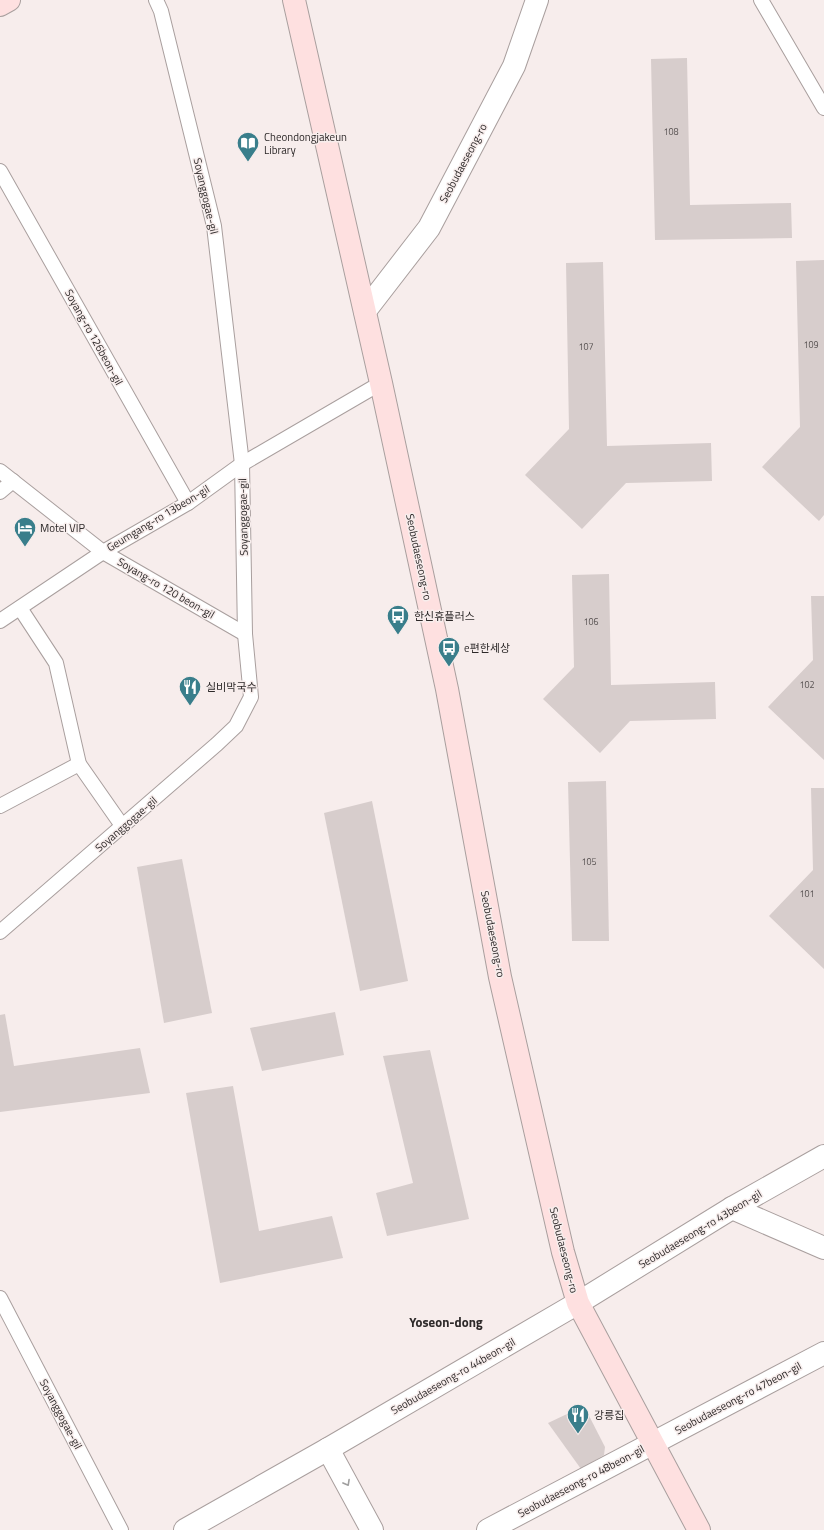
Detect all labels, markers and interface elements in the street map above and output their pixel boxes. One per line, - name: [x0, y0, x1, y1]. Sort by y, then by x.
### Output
- street label: Seobudaeseong-ro: [435, 120, 491, 206]
- house number: 108: [663, 125, 679, 138]
- place label: Cheondongjakeun Library: [264, 129, 347, 158]
- library icon: Cheondongjakeun Library: [235, 130, 261, 163]
- street label: Soyanggogae-gil: [189, 156, 223, 236]
- street label: Soyang-ro 126beon-gil: [61, 286, 127, 388]
- house number: 109: [803, 338, 819, 351]
- house number: 107: [578, 340, 594, 353]
- street label: Soyanggogae-gil: [234, 478, 252, 556]
- street label: Geumgang-ro 13beon-gil: [104, 481, 212, 555]
- street label: Seobudaeseong-ro: [402, 512, 436, 602]
- hotel icon: Motel VIP: [12, 515, 38, 548]
- place label: Motel VIP: [40, 520, 85, 536]
- street label: Soyang-ro 120 beon-gil: [114, 554, 218, 622]
- bus stop icon: 한신휴플러스: [385, 603, 411, 636]
- place label: 한신휴플러스: [414, 608, 475, 624]
- house number: 106: [583, 615, 599, 628]
- bus stop icon: e편한세상: [436, 635, 462, 668]
- place label: e편한세상: [464, 640, 510, 656]
- restaurant icon: 실비막국수: [177, 674, 203, 707]
- house number: 102: [799, 678, 815, 691]
- place label: 실비막국수: [206, 679, 257, 695]
- street label: Soyanggogae-gil: [91, 793, 161, 855]
- house number: 105: [581, 855, 597, 868]
- house number: 101: [799, 887, 815, 900]
- street label: Seobudaeseong-ro: [477, 889, 509, 979]
- street label: Seobudaeseong-ro 43beon-gil: [635, 1186, 765, 1272]
- street label: Seobudaeseong-ro: [546, 1205, 582, 1295]
- district label: Yoseon-dong: [409, 1312, 483, 1332]
- street label: Seobudaeseong-ro 44beon-gil: [388, 1334, 518, 1418]
- street label: Seobudaeseong-ro 47beon-gil: [672, 1358, 804, 1438]
- street label: Soyanggogae-gil: [36, 1376, 86, 1452]
- restaurant icon: 강릉집: [565, 1402, 591, 1435]
- place label: 강릉집: [594, 1407, 624, 1423]
- street label: Seobudaeseong-ro 48beon-gil: [515, 1441, 647, 1521]
- one-way arrow: [342, 1479, 349, 1486]

